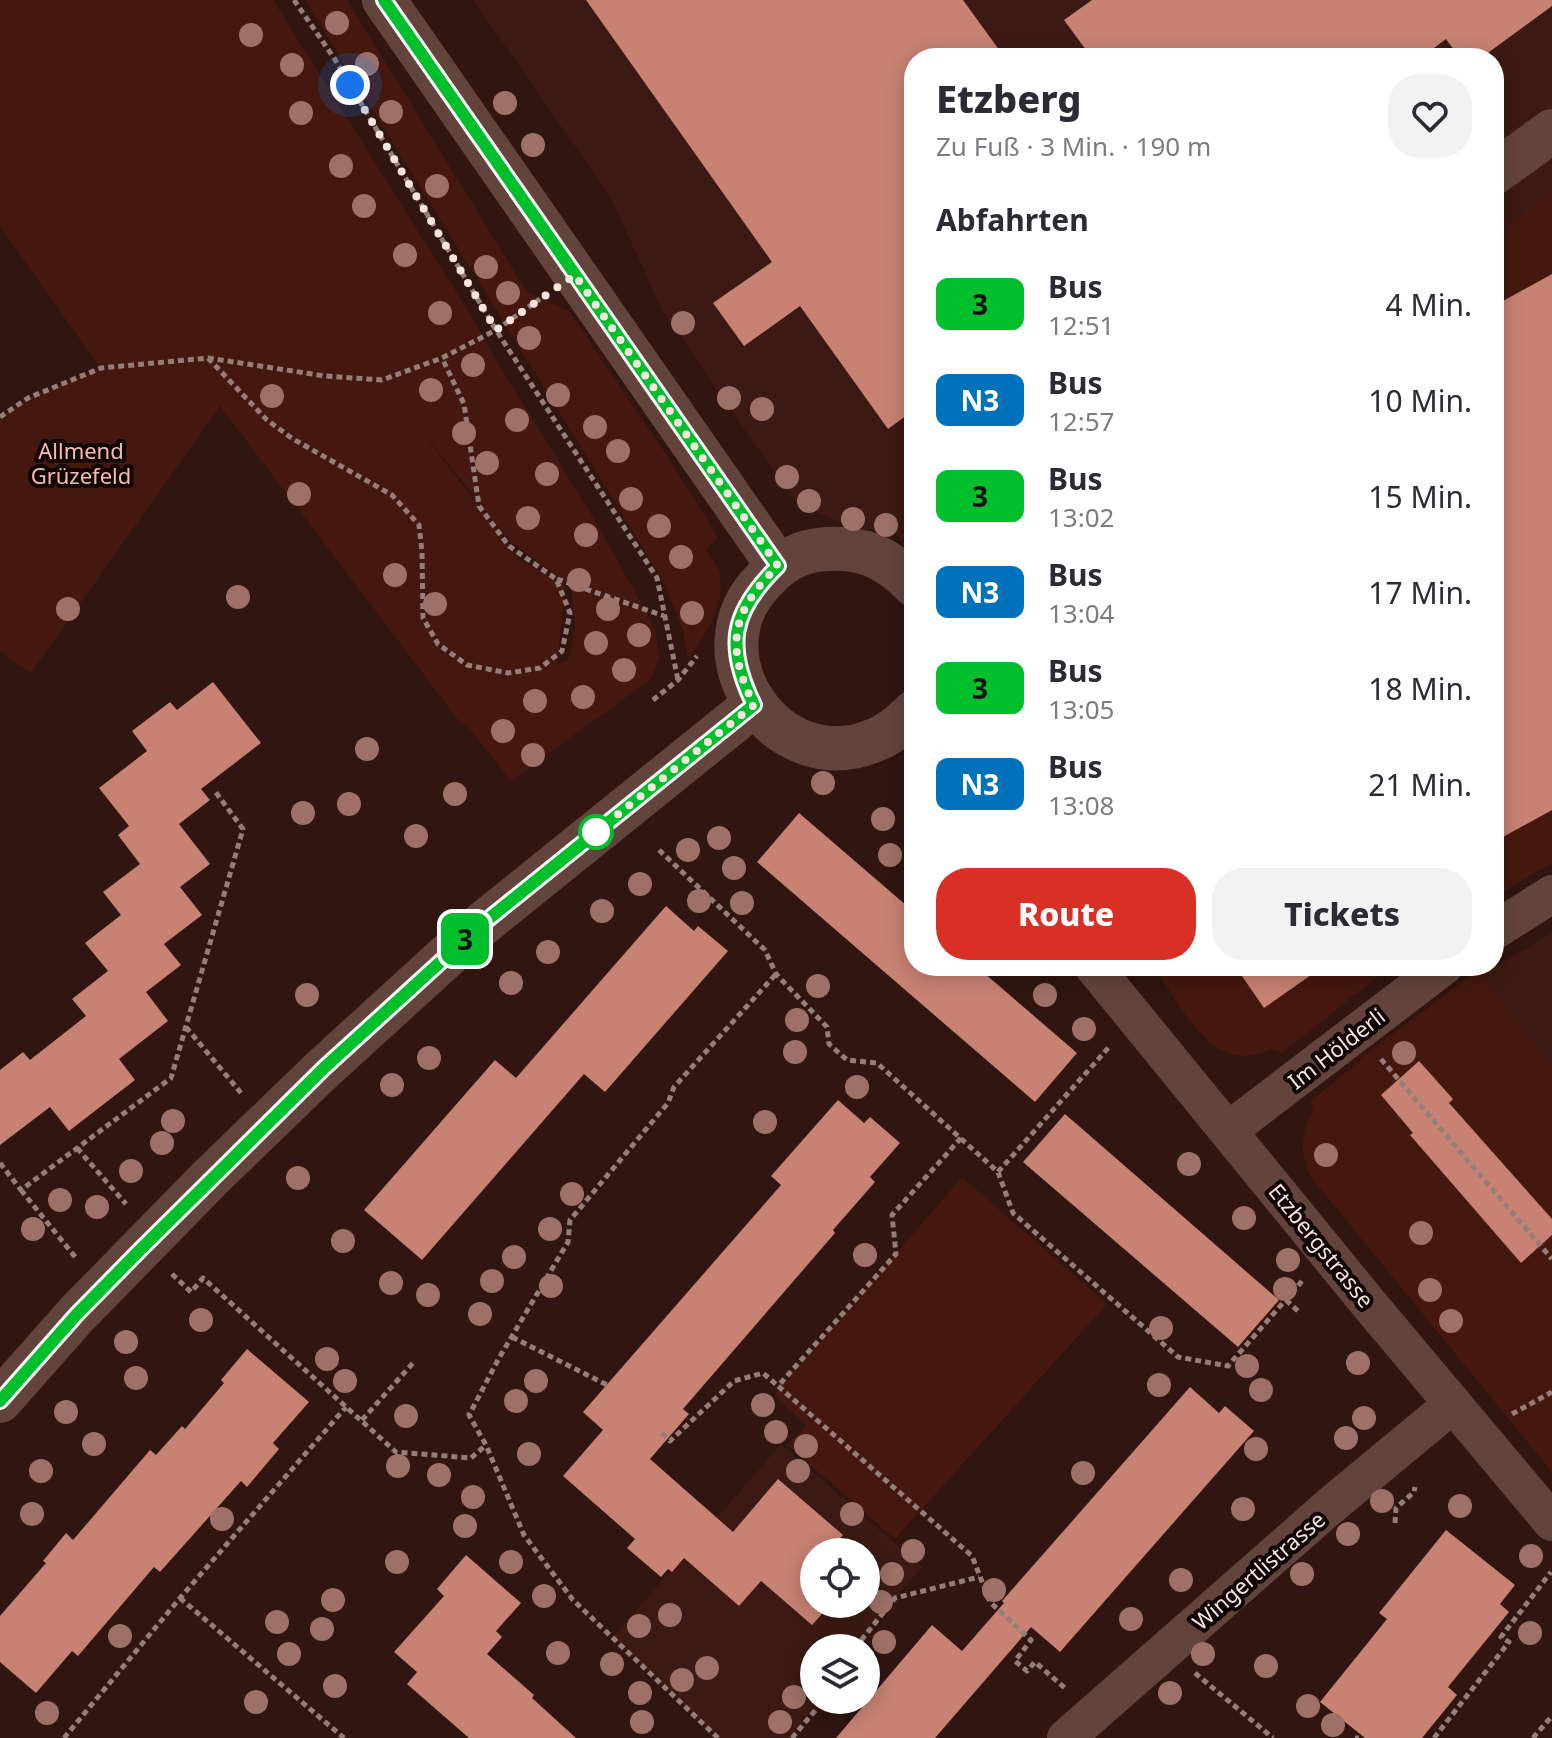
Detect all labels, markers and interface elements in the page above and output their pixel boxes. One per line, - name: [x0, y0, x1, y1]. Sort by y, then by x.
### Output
- your location: [330, 65, 370, 105]
- text: Etzberg: [936, 72, 1081, 124]
- button: heart: [1388, 74, 1472, 158]
- text: Zu Fuß · 3 Min. · 190 m: [936, 128, 1211, 164]
- text: Abfahrten: [936, 199, 1089, 240]
- text: Bus: [1048, 266, 1103, 307]
- text: 4 Min.: [1386, 284, 1472, 325]
- text: 3: [972, 285, 988, 323]
- text: 12:51: [1048, 307, 1114, 343]
- text: Bus: [1048, 362, 1103, 403]
- text: 10 Min.: [1368, 380, 1472, 421]
- text: N3: [961, 381, 999, 419]
- text: 12:57: [1048, 403, 1114, 439]
- park label: Allmend Grüzefeld: [31, 435, 131, 490]
- text: Bus: [1048, 458, 1103, 499]
- text: 15 Min.: [1368, 476, 1472, 517]
- text: 3: [972, 477, 988, 515]
- text: 13:02: [1048, 499, 1114, 535]
- text: Bus: [1048, 554, 1103, 595]
- text: 17 Min.: [1368, 572, 1472, 613]
- text: N3: [961, 573, 999, 611]
- text: 13:04: [1048, 595, 1114, 631]
- text: Bus: [1048, 650, 1103, 691]
- text: 18 Min.: [1368, 668, 1472, 709]
- text: 3: [972, 669, 988, 707]
- text: 13:05: [1048, 691, 1114, 727]
- text: Bus: [1048, 746, 1103, 787]
- text: 21 Min.: [1368, 764, 1472, 805]
- text: N3: [961, 765, 999, 803]
- text: 13:08: [1048, 787, 1114, 823]
- unlabelled marker: [579, 815, 613, 849]
- button: Route: [936, 868, 1196, 960]
- button: Tickets: [1212, 868, 1472, 960]
- line badge: 3: [439, 913, 491, 965]
- text: 3: [457, 920, 473, 958]
- street label: Im Hölderli: [1281, 1001, 1391, 1095]
- street label: Etzbergstrasse: [1263, 1177, 1381, 1313]
- street label: Wingertlistrasse: [1185, 1504, 1331, 1636]
- map controls: [800, 1538, 880, 1714]
- button: locate: [800, 1538, 880, 1618]
- button: layers: [800, 1634, 880, 1714]

